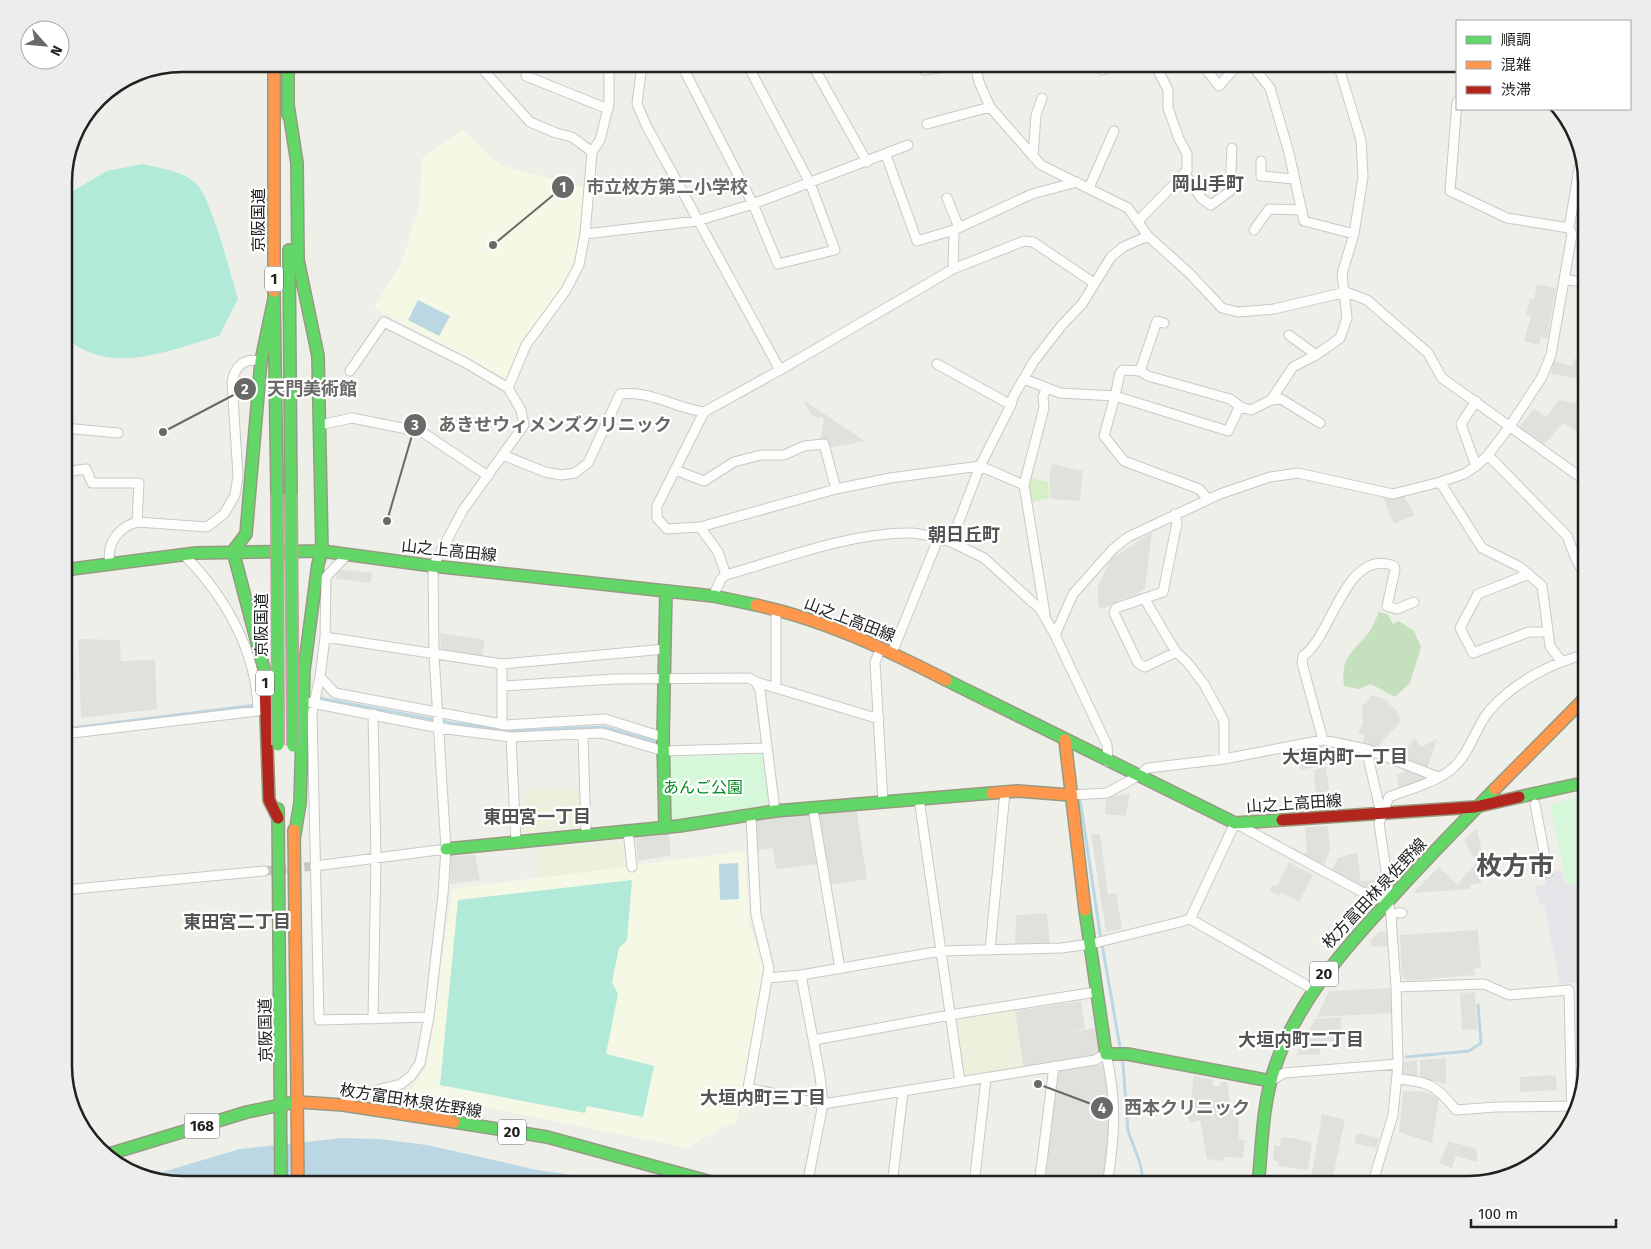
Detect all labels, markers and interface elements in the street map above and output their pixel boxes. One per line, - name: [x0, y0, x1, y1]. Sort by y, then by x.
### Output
- north arrow: [20, 20, 70, 70]
- legend: [1456, 20, 1631, 110]
- text: 順調: [1501, 31, 1531, 49]
- text: N: [46, 43, 66, 59]
- text: 混雑: [1501, 56, 1531, 74]
- text: 渋滞: [1501, 81, 1531, 99]
- callout: 市立枚方第二小学校: [551, 171, 758, 204]
- district label: 岡山手町: [1172, 173, 1244, 195]
- text: 市立枚方第二小学校: [586, 176, 748, 198]
- text: 1: [560, 178, 566, 196]
- street label: 京阪国道: [249, 188, 268, 252]
- road number: 1: [265, 266, 283, 292]
- callout: 天門美術館: [232, 372, 367, 405]
- text: 天門美術館: [267, 378, 357, 400]
- text: 2: [241, 380, 249, 398]
- callout: あきせウィメンズクリニック: [403, 408, 682, 441]
- text: あきせウィメンズクリニック: [438, 414, 672, 436]
- text: 3: [410, 416, 419, 434]
- district label: 朝日丘町: [928, 524, 1000, 546]
- street label: 山之上高田線: [400, 536, 498, 565]
- street label: 京阪国道: [252, 593, 271, 657]
- street label: 山之上高田線: [802, 593, 898, 646]
- road number: 1: [256, 670, 274, 696]
- district label: 大垣内町一丁目: [1282, 746, 1408, 768]
- park label: あんご公園: [663, 778, 743, 797]
- street label: 山之上高田線: [1245, 791, 1343, 816]
- district label: 東田宮一丁目: [483, 806, 591, 828]
- street label: 枚方富田林泉佐野線: [1318, 834, 1430, 952]
- district label: 枚方市: [1476, 851, 1554, 882]
- district label: 東田宮二丁目: [183, 911, 291, 933]
- road number: 20: [1310, 962, 1338, 986]
- street label: 京阪国道: [255, 998, 276, 1062]
- district label: 大垣内町二丁目: [1238, 1029, 1364, 1051]
- street label: 枚方富田林泉佐野線: [338, 1080, 484, 1121]
- district label: 大垣内町三丁目: [700, 1087, 826, 1109]
- callout: 西本クリニック: [1089, 1091, 1260, 1124]
- text: 西本クリニック: [1124, 1097, 1250, 1119]
- text: 4: [1098, 1099, 1107, 1117]
- road number: 168: [184, 1114, 220, 1138]
- road number: 20: [498, 1120, 526, 1144]
- scale bar: [1471, 1196, 1616, 1228]
- text: 100 m: [1478, 1205, 1518, 1223]

